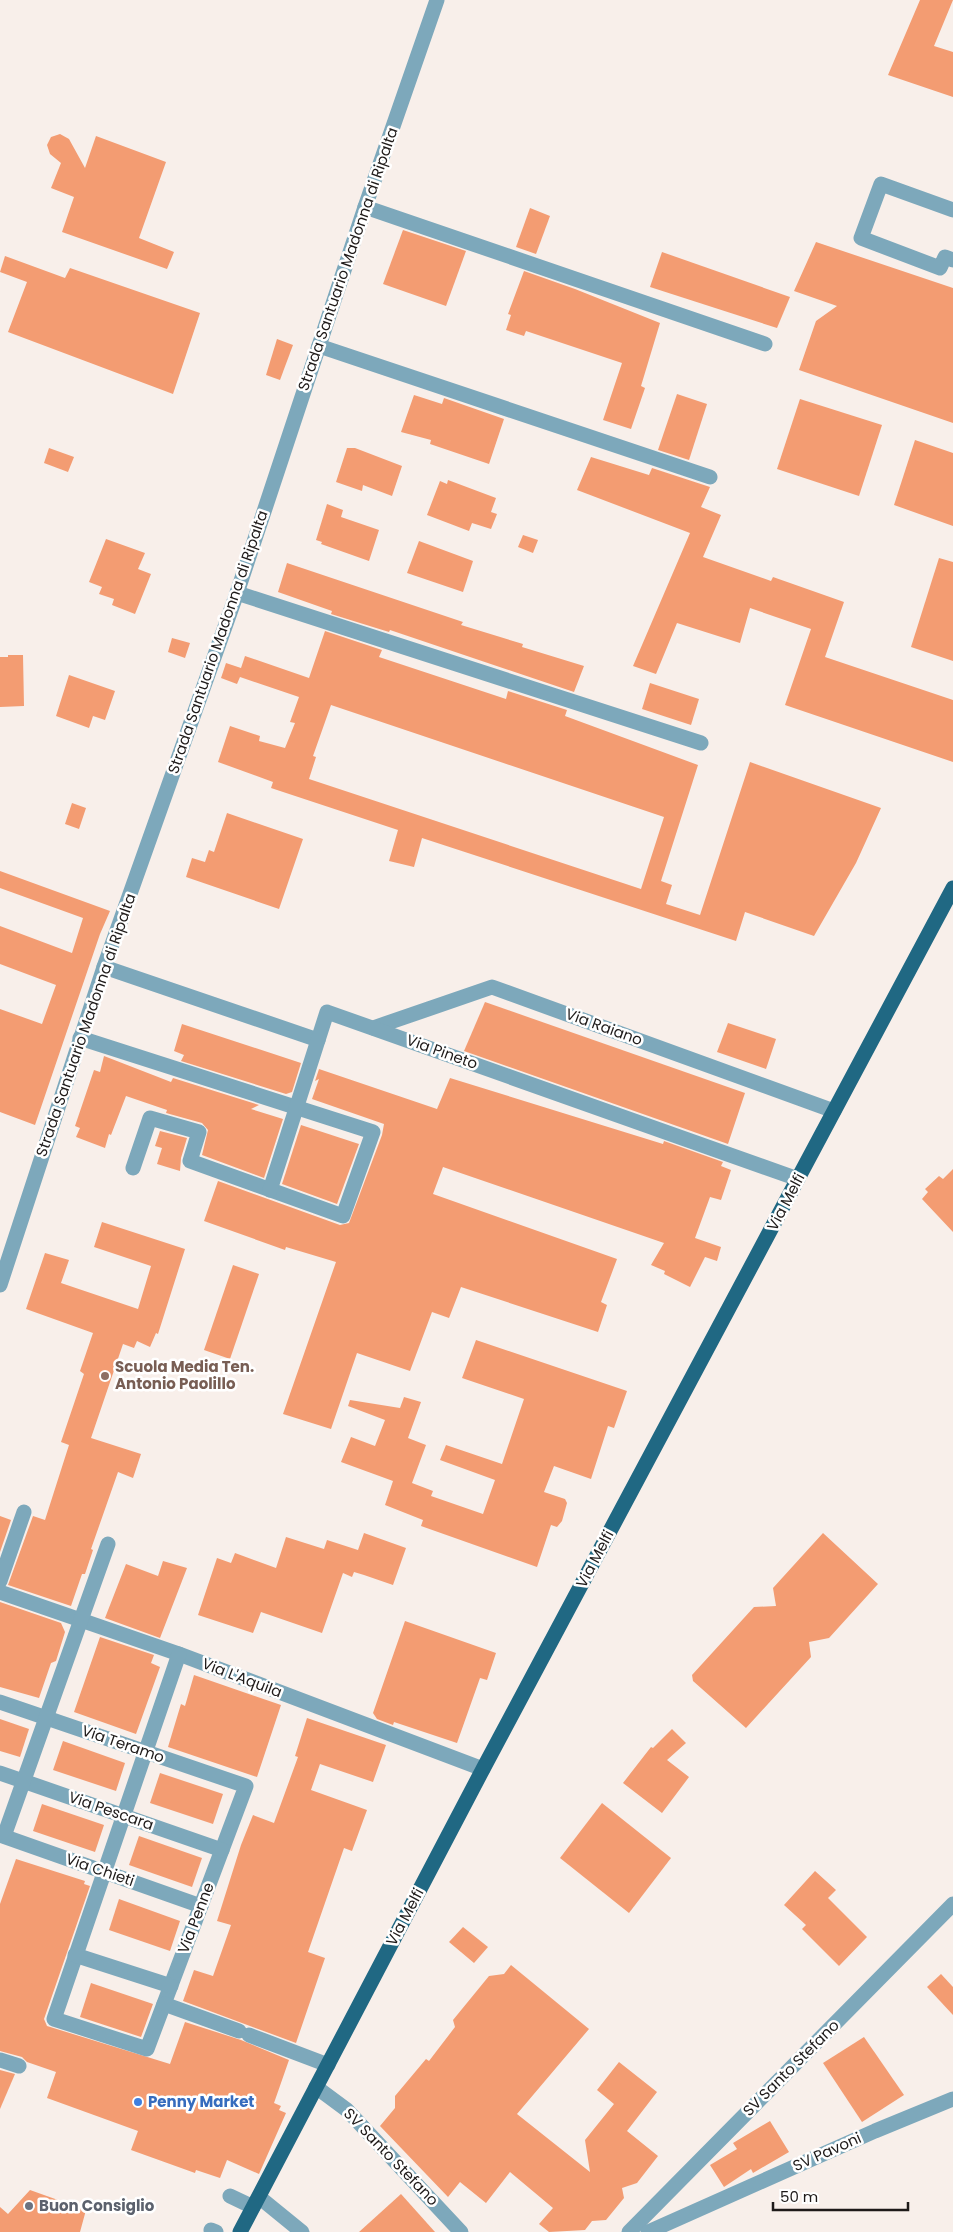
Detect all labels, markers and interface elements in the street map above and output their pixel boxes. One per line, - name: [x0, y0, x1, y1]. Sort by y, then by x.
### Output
- street label: Strada Santuario Madonna di Ripalta: [292, 124, 403, 393]
- street label: Strada Santuario Madonna di Ripalta: [162, 507, 273, 776]
- street label: Strada Santuario Madonna di Ripalta: [30, 890, 141, 1159]
- street label: Via Raiano: [563, 1003, 645, 1050]
- street label: Via Pineto: [404, 1029, 481, 1074]
- street label: Via Melfi: [762, 1169, 810, 1234]
- place label: Scuola Media Ten. Antonio Paolillo: [115, 1356, 254, 1394]
- marker: Scuola Media Ten. Antonio Paolillo: [99, 1370, 111, 1382]
- street label: Via Melfi: [571, 1526, 619, 1591]
- street label: Via L'Aquila: [199, 1653, 285, 1702]
- street label: Via Teramo: [79, 1720, 167, 1767]
- street label: Via Pescara: [66, 1786, 157, 1835]
- street label: Via Chieti: [63, 1848, 137, 1891]
- street label: Via Penne: [172, 1879, 219, 1956]
- street label: Via Melfi: [381, 1884, 429, 1949]
- street label: SV Santo Stefano: [738, 2015, 843, 2120]
- place label: Penny Market: [148, 2091, 254, 2112]
- marker: Penny Market: [132, 2096, 144, 2108]
- street label: SV Santo Stefano: [339, 2103, 444, 2210]
- street label: SV Pavoni: [789, 2127, 864, 2176]
- scale bar: [773, 2180, 908, 2212]
- text: 50 m: [780, 2186, 818, 2207]
- place label: Buon Consiglio: [39, 2195, 155, 2216]
- marker: Buon Consiglio: [23, 2200, 35, 2212]

